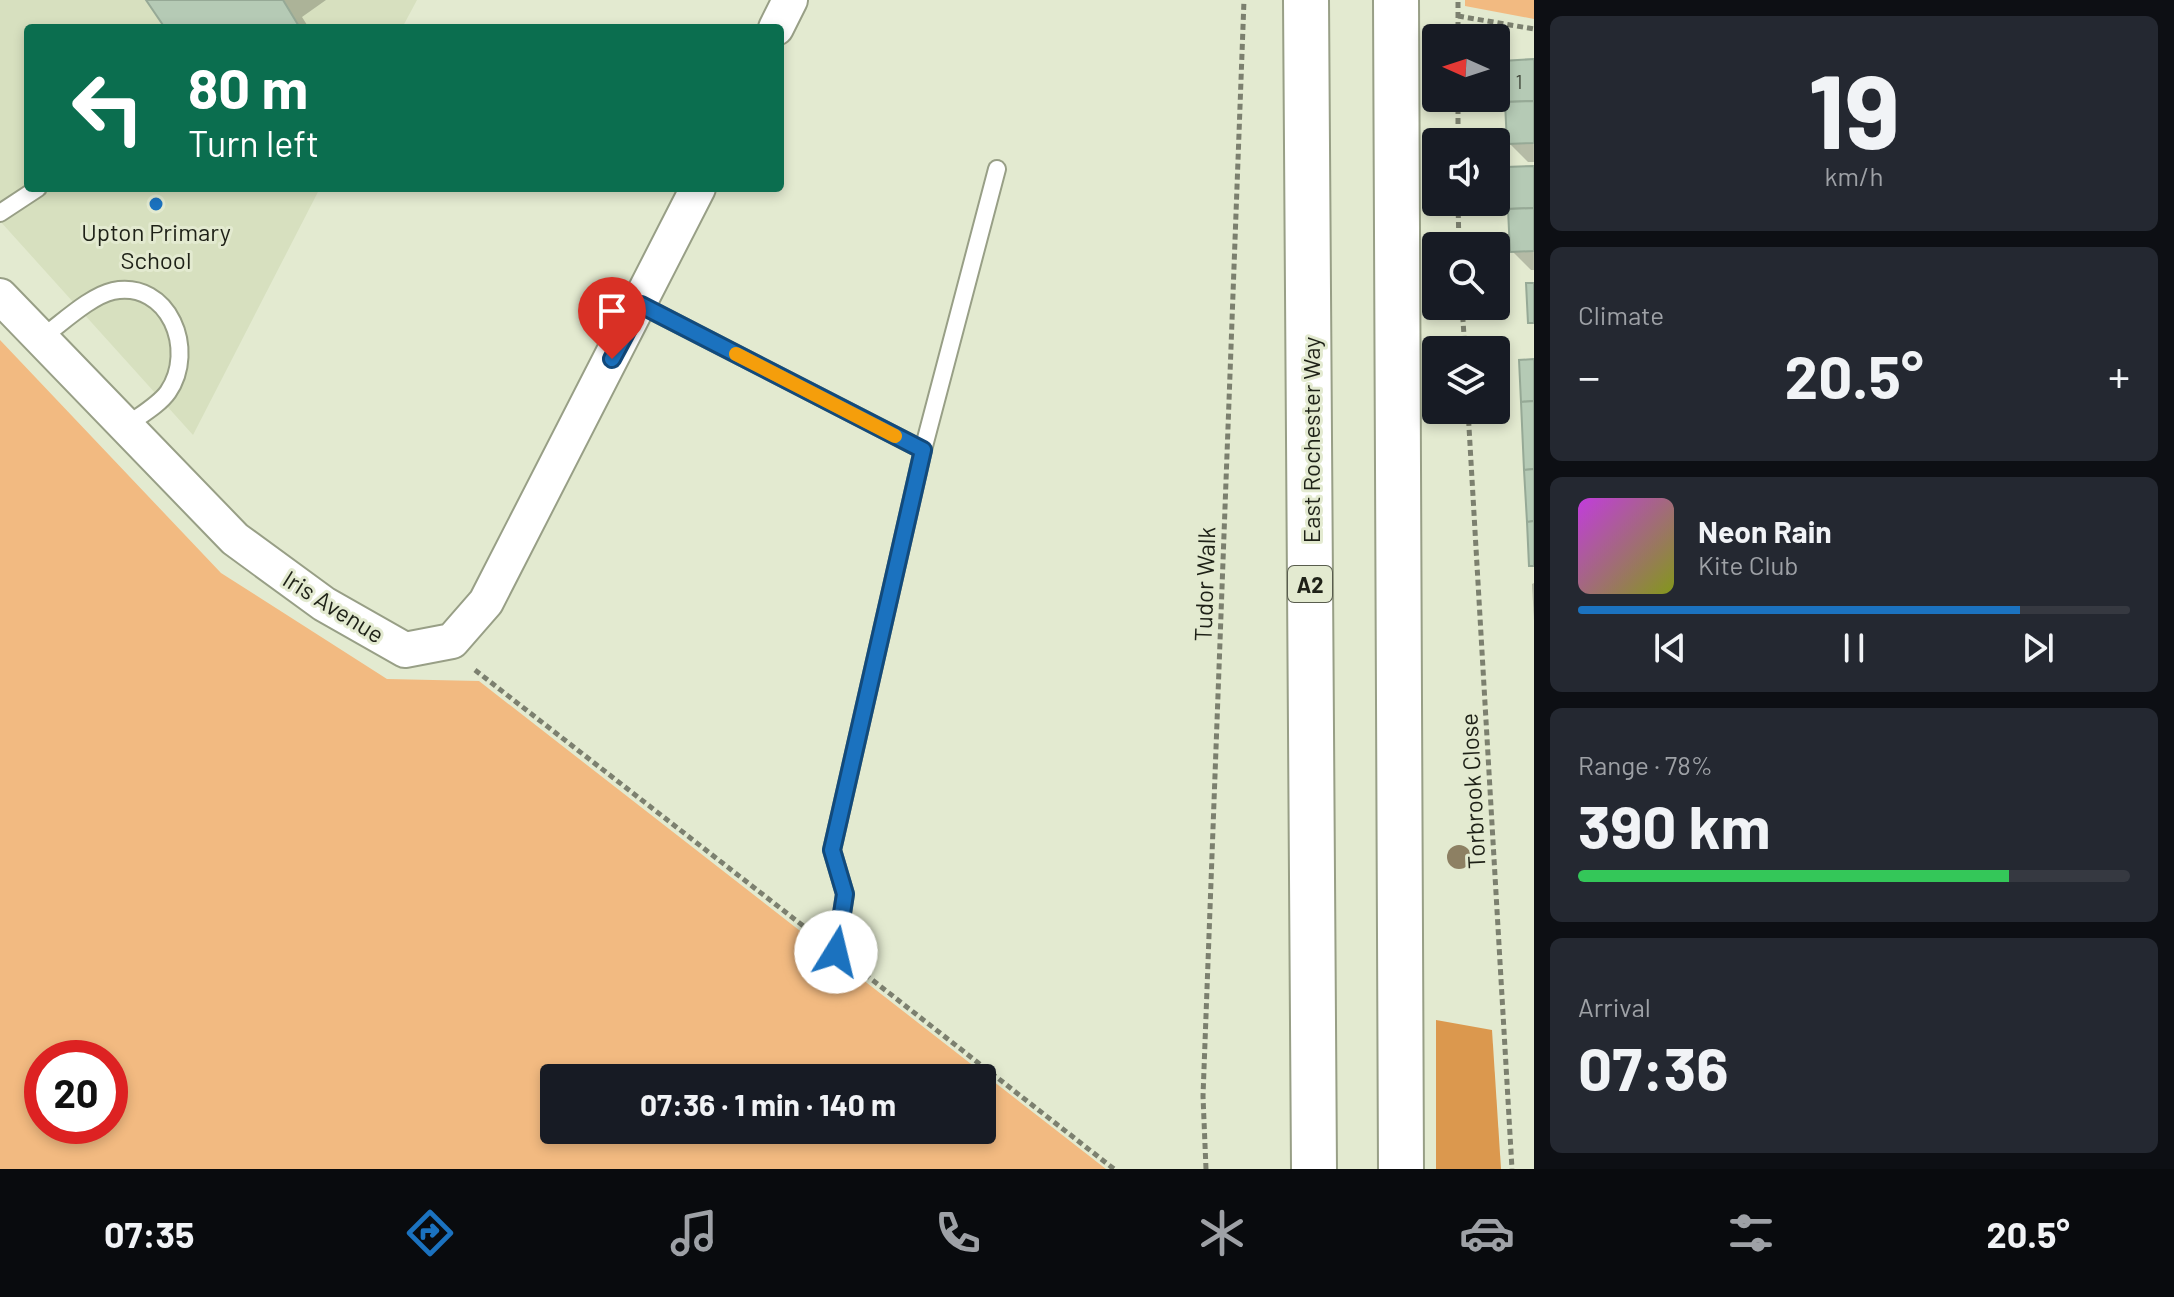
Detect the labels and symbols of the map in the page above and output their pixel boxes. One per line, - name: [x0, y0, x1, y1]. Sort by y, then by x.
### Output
- north arrow: [1422, 24, 1510, 112]
- house number: 1: [1516, 69, 1523, 93]
- marker: Upton Primary School: [147, 195, 165, 213]
- place label: Upton Primary School: [81, 217, 231, 274]
- pin: [578, 277, 646, 359]
- street label: East Rochester Way: [1296, 337, 1325, 543]
- street label: Tudor Walk: [1188, 526, 1220, 642]
- street label: Iris Avenue: [278, 564, 390, 648]
- road number: A2: [1288, 566, 1332, 602]
- street label: Torbrook Close: [1453, 712, 1491, 870]
- position arrow: [794, 910, 878, 994]
- speed limit sign: 20: [24, 1040, 128, 1144]

